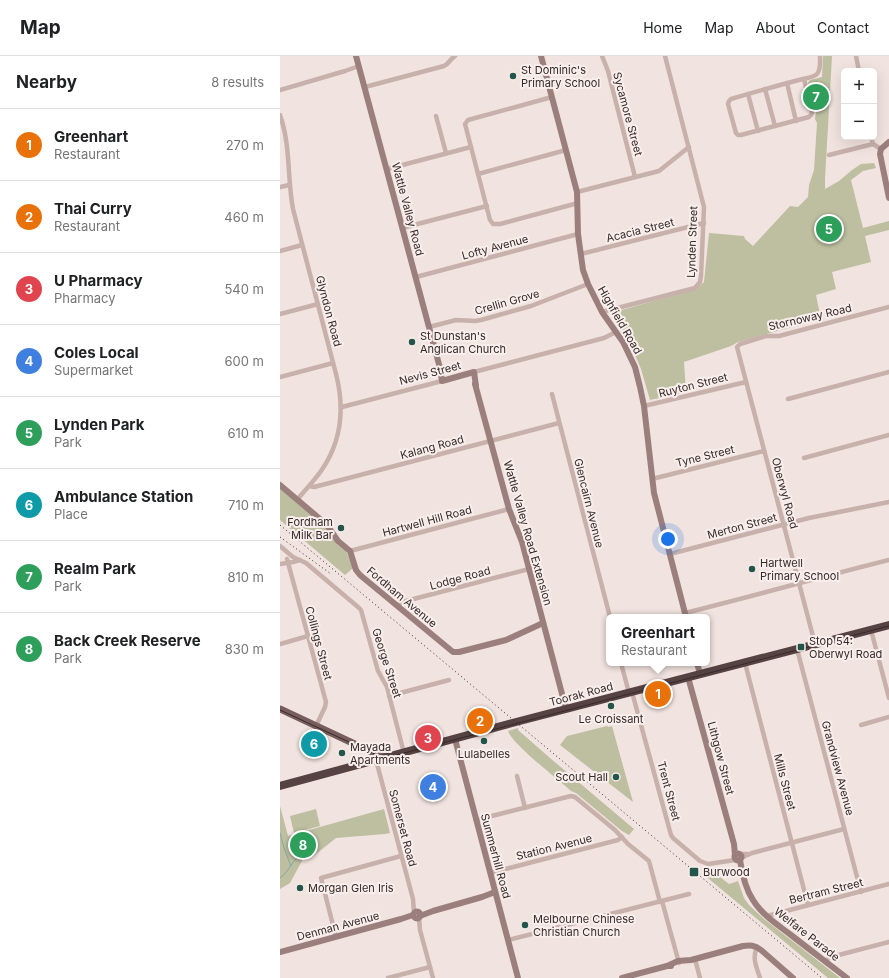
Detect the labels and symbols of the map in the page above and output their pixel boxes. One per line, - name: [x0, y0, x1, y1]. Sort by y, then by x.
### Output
- place label: St Dominic's Primary School: [521, 63, 600, 90]
- street label: Sycamore Street: [610, 70, 646, 158]
- marker: St Dominic's Primary School: [508, 71, 518, 81]
- pin: 7: [803, 82, 829, 112]
- street label: Wattle Valley Road: [389, 161, 427, 257]
- street label: Lynden Street: [684, 205, 700, 278]
- pin: 5: [816, 214, 842, 244]
- street label: Acacia Street: [605, 215, 676, 245]
- street label: Lofty Avenue: [460, 231, 530, 263]
- street label: Glyndon Road: [313, 274, 345, 348]
- street label: Highfield Road: [595, 283, 645, 357]
- street label: Crellin Grove: [473, 286, 541, 318]
- street label: Stornoway Road: [767, 301, 853, 333]
- place label: St Dunstan's Anglican Church: [420, 329, 506, 356]
- marker: St Dunstan's Anglican Church: [407, 337, 417, 347]
- street label: Nevis Street: [398, 358, 463, 388]
- street label: Ruyton Street: [657, 370, 729, 400]
- street label: Kalang Road: [399, 432, 465, 462]
- street label: Tyne Street: [674, 442, 736, 470]
- street label: Oberwyl Road: [769, 456, 801, 530]
- street label: Glencairn Avenue: [571, 457, 607, 549]
- street label: Wattle Valley Road Extension: [501, 459, 555, 607]
- street label: Hartwell Hill Road: [381, 502, 473, 540]
- street label: Merton Street: [706, 510, 779, 542]
- place label: Fordham Milk Bar: [287, 515, 333, 542]
- marker: Fordham Milk Bar: [336, 523, 346, 533]
- your location: [658, 529, 678, 549]
- place label: Hartwell Primary School: [760, 556, 839, 583]
- street label: Lodge Road: [428, 563, 492, 593]
- street label: Fordham Avenue: [364, 564, 440, 630]
- marker: Hartwell Primary School: [747, 564, 757, 574]
- street label: Collings Street: [302, 605, 336, 682]
- street label: George Street: [369, 626, 405, 700]
- place label: Stop 54: Oberwyl Road: [809, 634, 882, 661]
- marker: Stop 54: Oberwyl Road: [796, 642, 806, 652]
- street label: Toorak Road: [548, 679, 614, 709]
- pin: 1: [645, 679, 671, 709]
- marker: Le Croissant: [606, 701, 616, 711]
- pin: 2: [467, 706, 493, 736]
- place label: Le Croissant: [579, 712, 644, 726]
- street label: Grandview Avenue: [819, 719, 857, 817]
- street label: Lithgow Street: [704, 720, 738, 797]
- pin: 3: [415, 723, 441, 753]
- pin: 6: [301, 729, 327, 759]
- marker: Lulabelles: [479, 736, 489, 746]
- place label: Mayada Apartments: [350, 740, 411, 767]
- place label: Lulabelles: [458, 747, 510, 761]
- marker: Mayada Apartments: [337, 748, 347, 758]
- street label: Mills Street: [771, 752, 799, 812]
- street label: Trent Street: [654, 760, 684, 823]
- place label: Scout Hall: [555, 770, 608, 784]
- pin: 4: [420, 772, 446, 802]
- marker: Scout Hall: [611, 772, 621, 782]
- street label: Somerset Road: [386, 788, 420, 868]
- street label: Summerhill Road: [478, 812, 514, 900]
- pin: 8: [290, 830, 316, 860]
- street label: Station Avenue: [514, 831, 594, 863]
- place label: Burwood: [703, 865, 750, 879]
- marker: Burwood: [688, 866, 700, 878]
- street label: Bertram Street: [788, 875, 865, 907]
- place label: Morgan Glen Iris: [308, 881, 394, 895]
- marker: Morgan Glen Iris: [295, 883, 305, 893]
- street label: Welfare Parade: [771, 904, 843, 964]
- street label: Denman Avenue: [295, 908, 381, 944]
- place label: Melbourne Chinese Christian Church: [533, 912, 635, 939]
- marker: Melbourne Chinese Christian Church: [520, 920, 530, 930]

